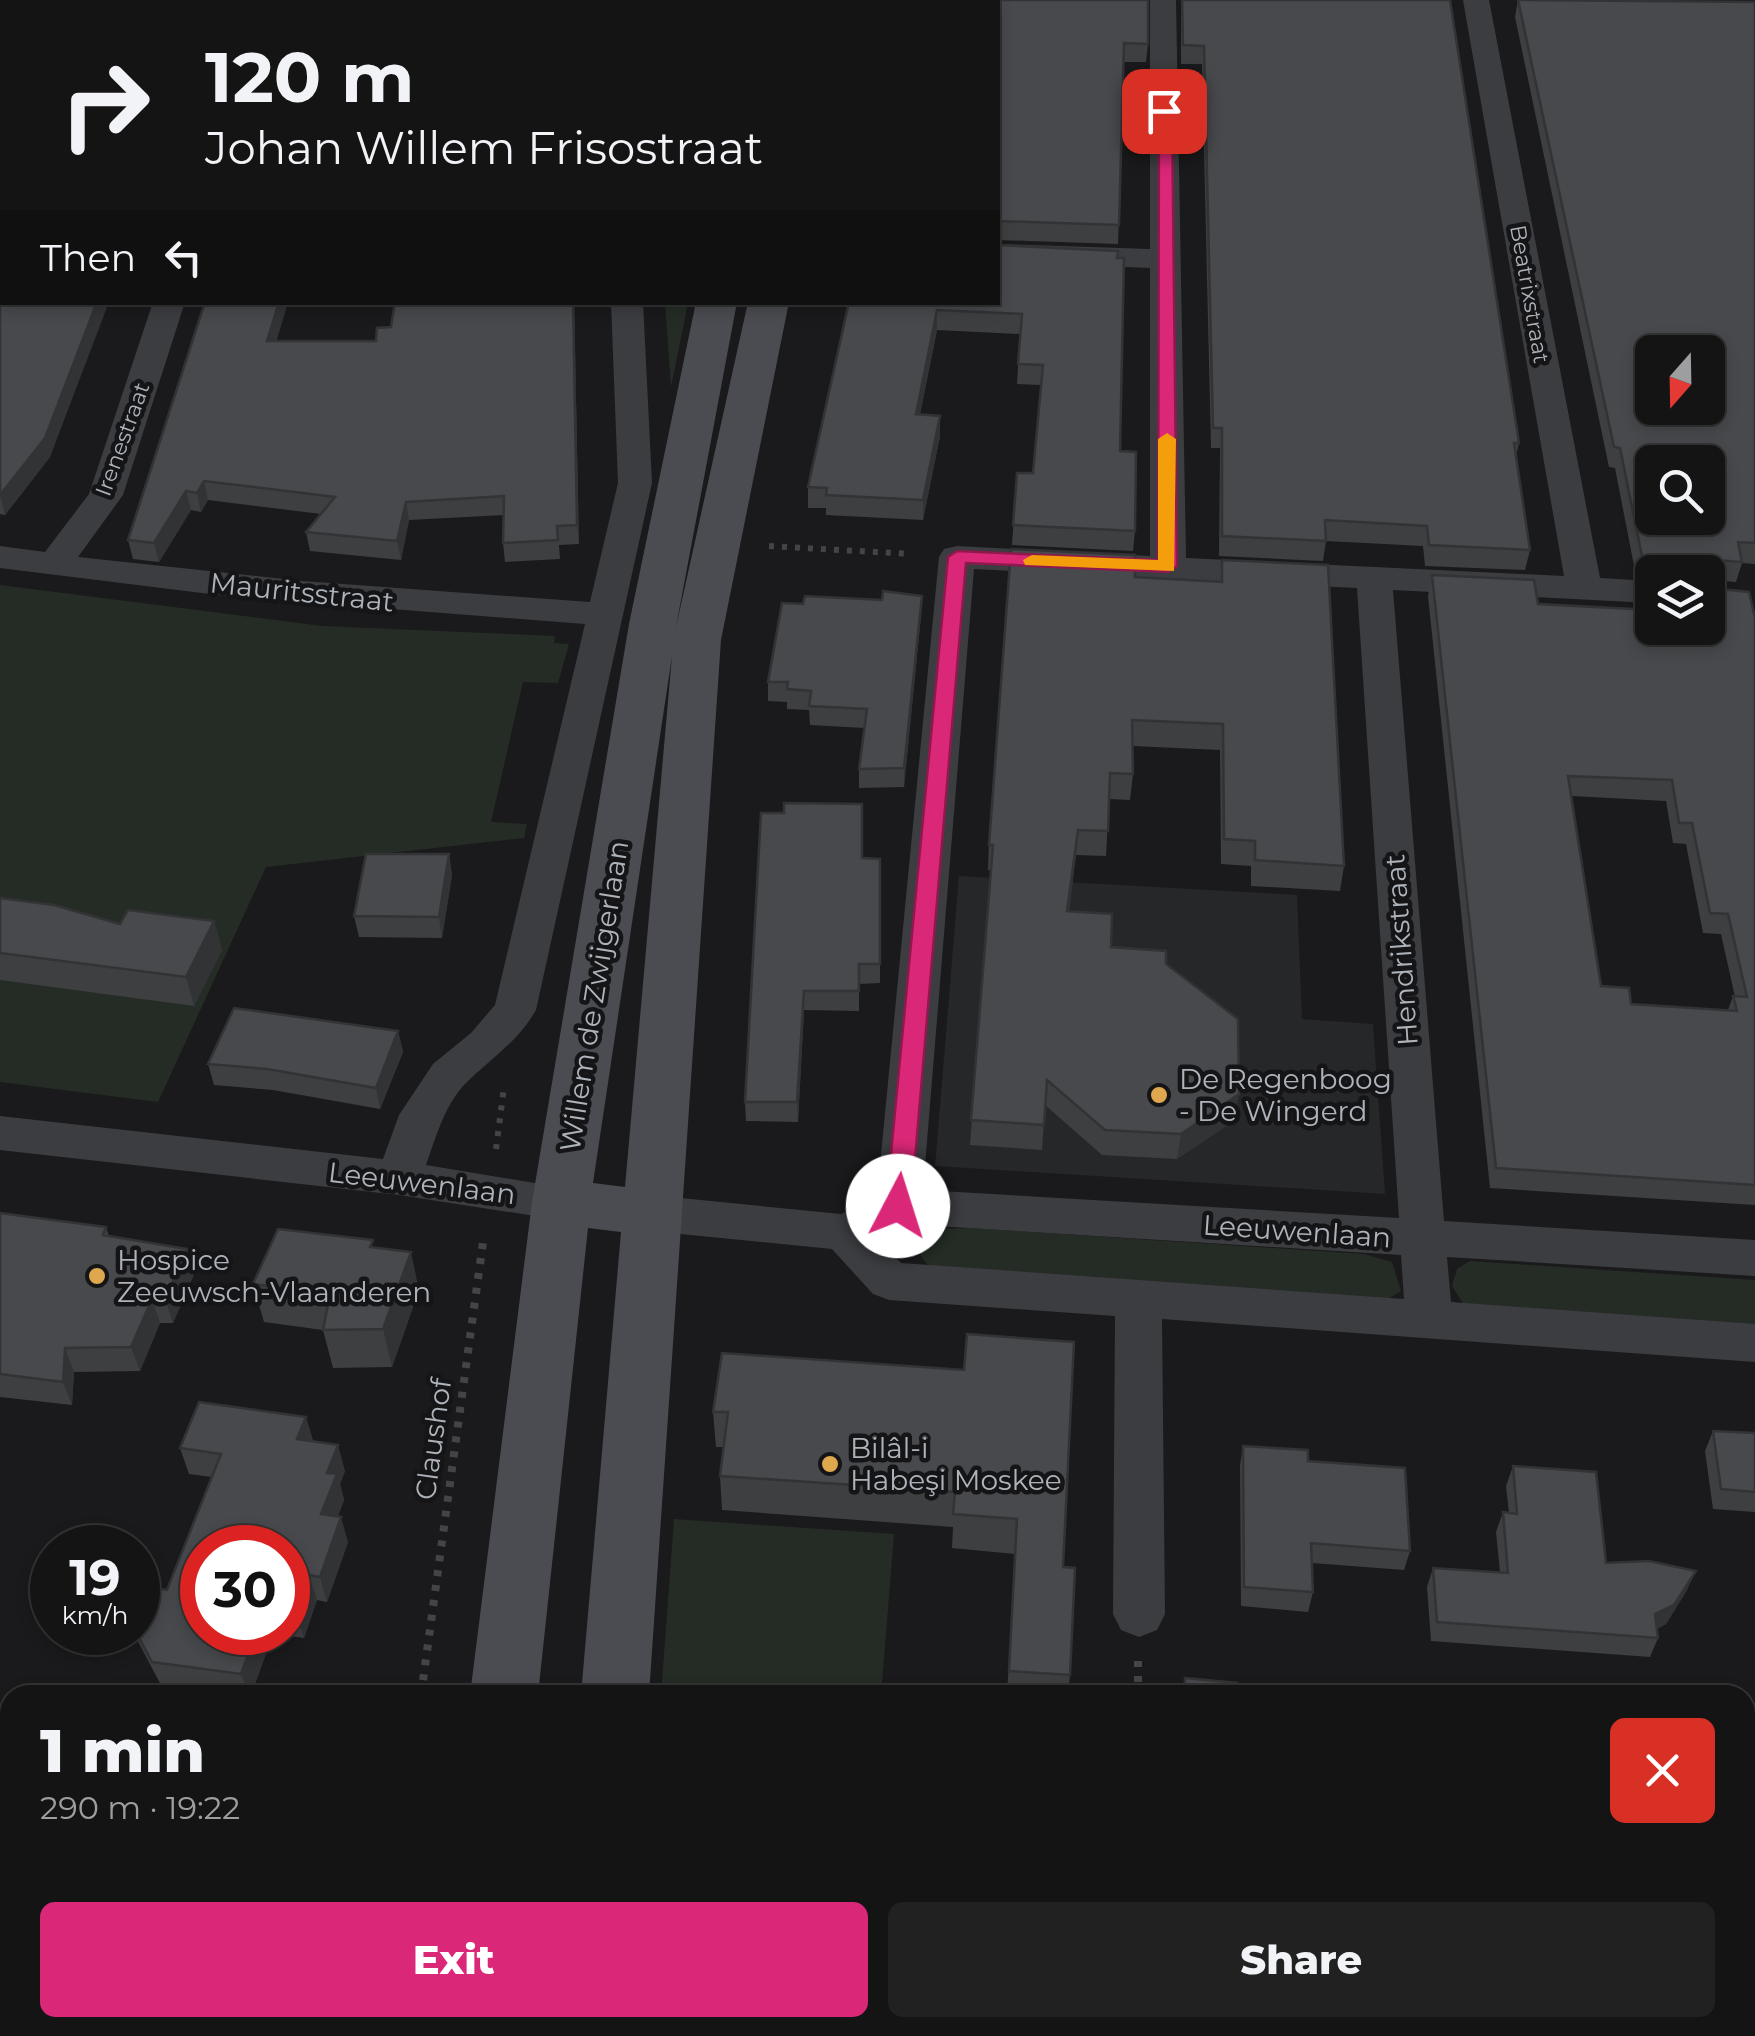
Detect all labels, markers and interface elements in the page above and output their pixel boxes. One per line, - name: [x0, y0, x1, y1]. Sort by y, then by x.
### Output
- text: 120 m: [205, 34, 415, 120]
- icon: right: [40, 40, 170, 170]
- pin: [1122, 69, 1207, 154]
- icon: arrive: [1137, 84, 1192, 139]
- text: Johan Willem Frisostraat: [205, 120, 763, 175]
- street label: Beatrixstraat: [1504, 223, 1555, 365]
- icon: left: [156, 230, 211, 285]
- text: Then: [40, 234, 136, 281]
- north arrow: [1635, 335, 1725, 425]
- map controls: [1635, 335, 1725, 645]
- street label: Irenestraat: [89, 379, 156, 500]
- button: search: [1635, 445, 1725, 535]
- button: layers: [1635, 555, 1725, 645]
- street label: Mauritsstraat: [208, 565, 396, 619]
- street label: Willem de Zwijgerlaan: [553, 838, 635, 1154]
- street label: Hendrikstraat: [1377, 853, 1425, 1047]
- place label: De Regenboog - De Wingerd: [1179, 1062, 1392, 1128]
- marker: De Regenboog - De Wingerd: [1148, 1084, 1170, 1106]
- position arrow: [846, 1154, 950, 1258]
- street label: Leeuwenlaan: [326, 1155, 518, 1211]
- street label: Leeuwenlaan: [1202, 1207, 1392, 1255]
- place label: Hospice Zeeuwsch-Vlaanderen: [117, 1243, 431, 1309]
- marker: Hospice Zeeuwsch-Vlaanderen: [86, 1265, 108, 1287]
- street label: Claushof: [408, 1375, 459, 1502]
- place label: Bilâl-i Habeşi Moskee: [850, 1431, 1062, 1497]
- marker: Bilâl-i Habeşi Moskee: [819, 1453, 841, 1475]
- speed limit sign: 30: [180, 1525, 310, 1655]
- text: 19: [69, 1547, 121, 1608]
- text: km/h: [62, 1600, 128, 1630]
- text: 1 min: [40, 1714, 205, 1787]
- button: close: [1610, 1718, 1715, 1823]
- text: 290 m · 19:22: [40, 1788, 240, 1827]
- button: Exit: [40, 1902, 868, 2017]
- button: Share: [888, 1902, 1715, 2017]

